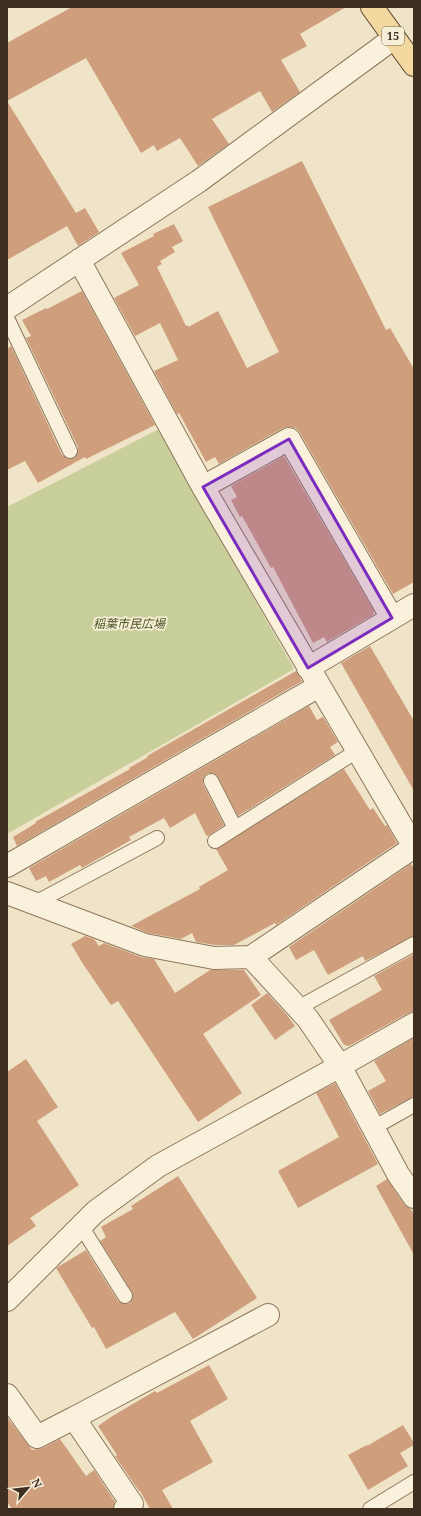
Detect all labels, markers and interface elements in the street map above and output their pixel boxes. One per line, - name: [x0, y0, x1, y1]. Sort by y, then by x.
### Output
- road number: 15: [382, 27, 404, 45]
- park label: 稲葉市民広場: [93, 615, 167, 632]
- north arrow: [8, 1468, 48, 1508]
- text: N: [29, 1476, 46, 1491]

